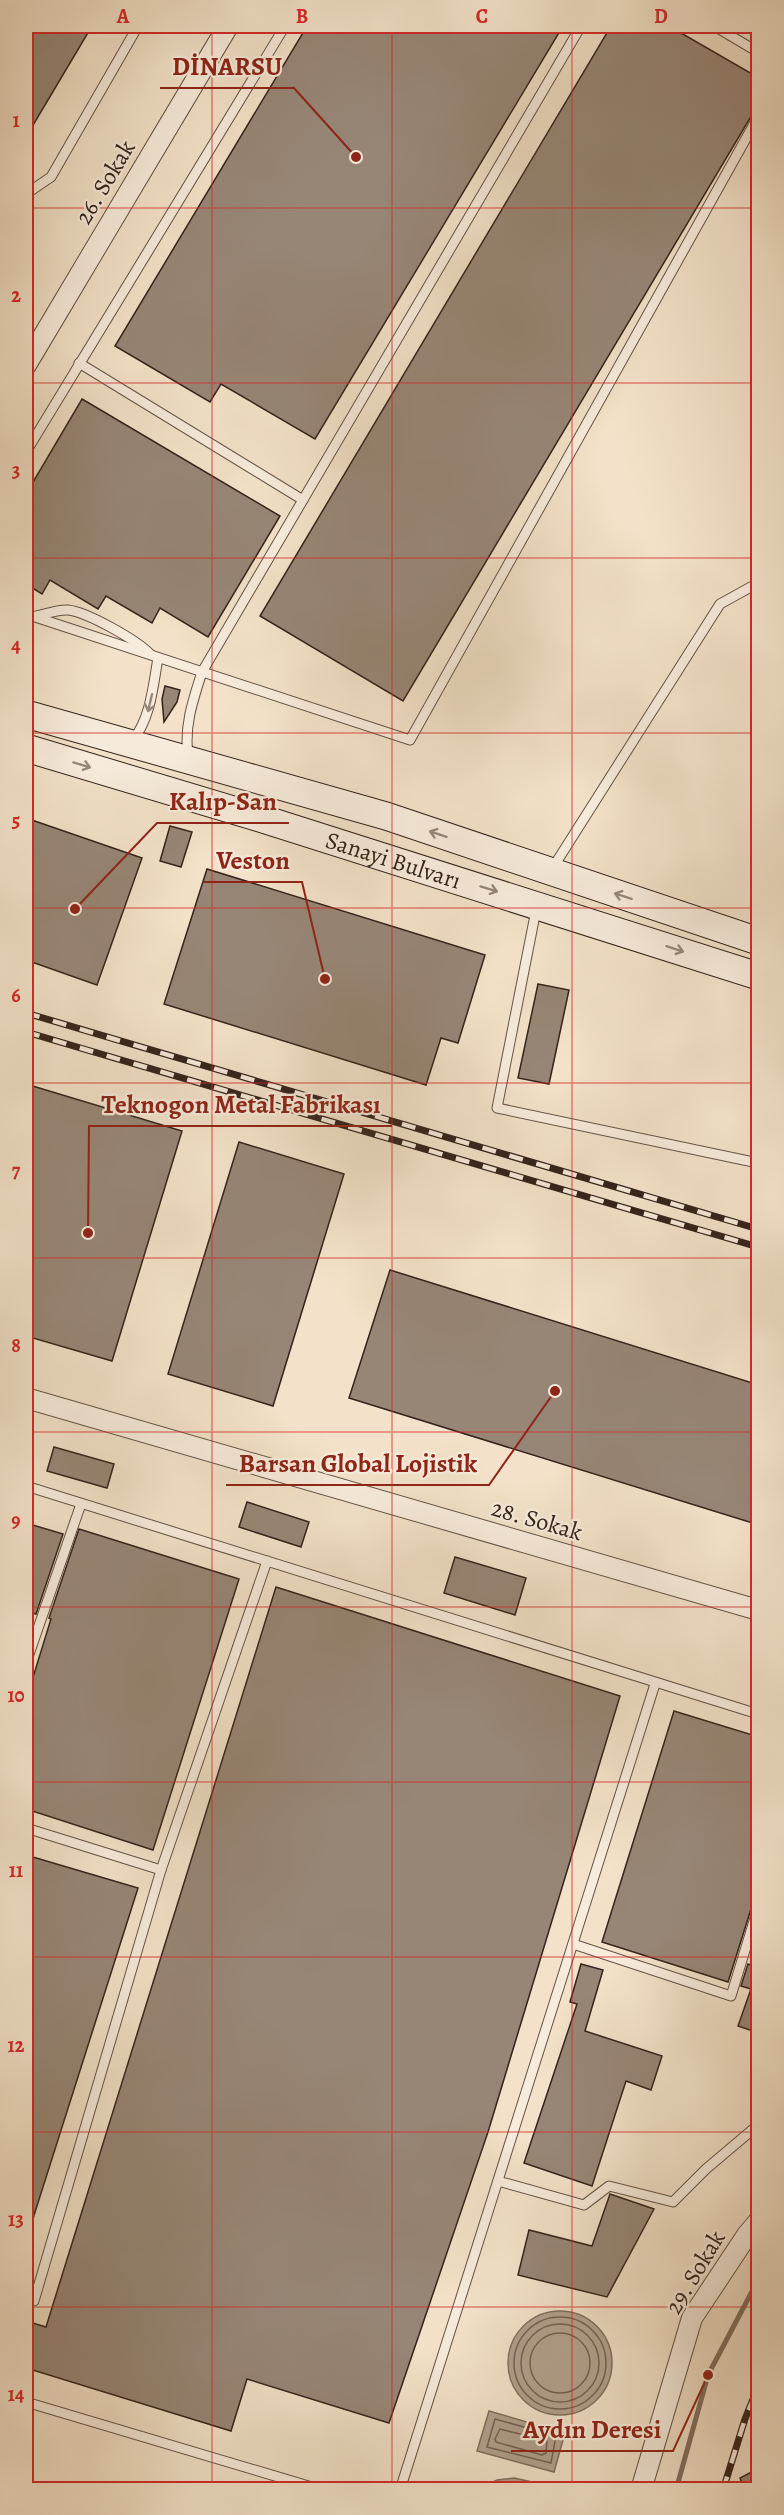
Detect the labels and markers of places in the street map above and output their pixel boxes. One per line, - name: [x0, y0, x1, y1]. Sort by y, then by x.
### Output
- callout: DİNARSU: [160, 44, 294, 88]
- callout: Kalıp-San: [157, 779, 289, 823]
- callout: Veston: [204, 838, 302, 882]
- callout: Teknogon Metal Fabrikası: [89, 1082, 392, 1126]
- callout: Barsan Global Lojistik: [226, 1441, 489, 1485]
- callout: Aydın Deresi: [511, 2407, 673, 2451]

